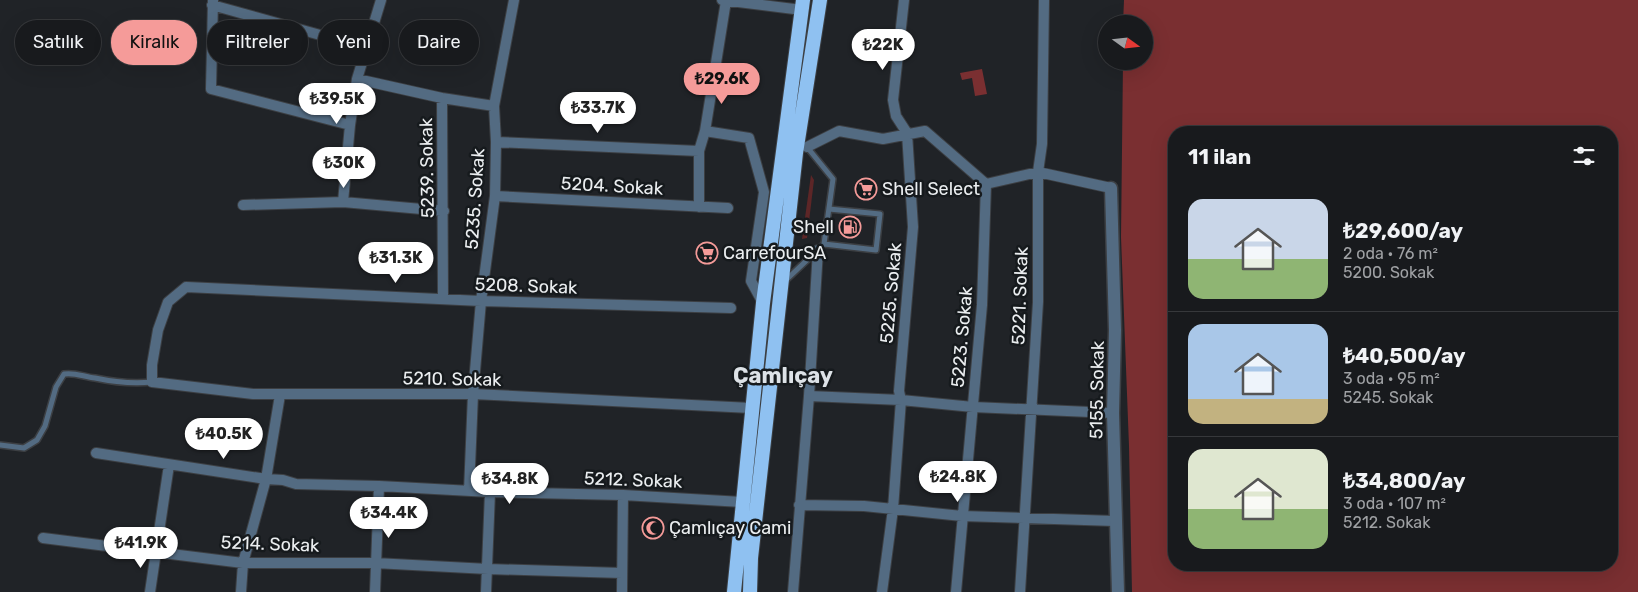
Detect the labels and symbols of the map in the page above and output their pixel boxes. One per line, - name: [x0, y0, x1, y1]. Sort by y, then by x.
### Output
- north arrow: [1098, 15, 1152, 70]
- pin: ₺22K: [853, 28, 913, 71]
- pin: ₺29.6K: [681, 62, 763, 105]
- pin: ₺39.5K: [296, 82, 378, 125]
- pin: ₺33.7K: [557, 92, 639, 134]
- street label: 5239. Sokak: [415, 117, 439, 218]
- pin: ₺30K: [314, 146, 374, 189]
- street label: 5235. Sokak: [460, 147, 490, 250]
- street label: 5204. Sokak: [560, 172, 664, 200]
- supermarket icon: Shell Select: [854, 177, 878, 201]
- place label: Shell Select: [882, 178, 980, 200]
- fuel station icon: Shell: [838, 215, 862, 239]
- place label: Shell: [793, 216, 834, 238]
- supermarket icon: CarrefourSA: [695, 241, 719, 265]
- street label: 5225. Sokak: [876, 241, 906, 344]
- pin: ₺31.3K: [355, 242, 437, 284]
- place label: CarrefourSA: [723, 242, 826, 264]
- street label: 5221. Sokak: [1007, 246, 1033, 346]
- street label: 5208. Sokak: [474, 273, 578, 299]
- street label: 5223. Sokak: [947, 285, 977, 388]
- street label: 5155. Sokak: [1085, 340, 1109, 439]
- district label: Çamlıçay: [733, 362, 833, 389]
- street label: 5210. Sokak: [402, 367, 502, 391]
- pin: ₺40.5K: [183, 418, 265, 460]
- pin: ₺24.8K: [917, 460, 999, 503]
- pin: ₺34.8K: [469, 462, 551, 505]
- street label: 5212. Sokak: [583, 467, 683, 493]
- pin: ₺34.4K: [348, 496, 430, 539]
- mosque icon: Çamlıçay Cami: [641, 516, 665, 540]
- place label: Çamlıçay Cami: [669, 517, 791, 539]
- pin: ₺41.9K: [100, 526, 182, 569]
- street label: 5214. Sokak: [220, 531, 320, 557]

